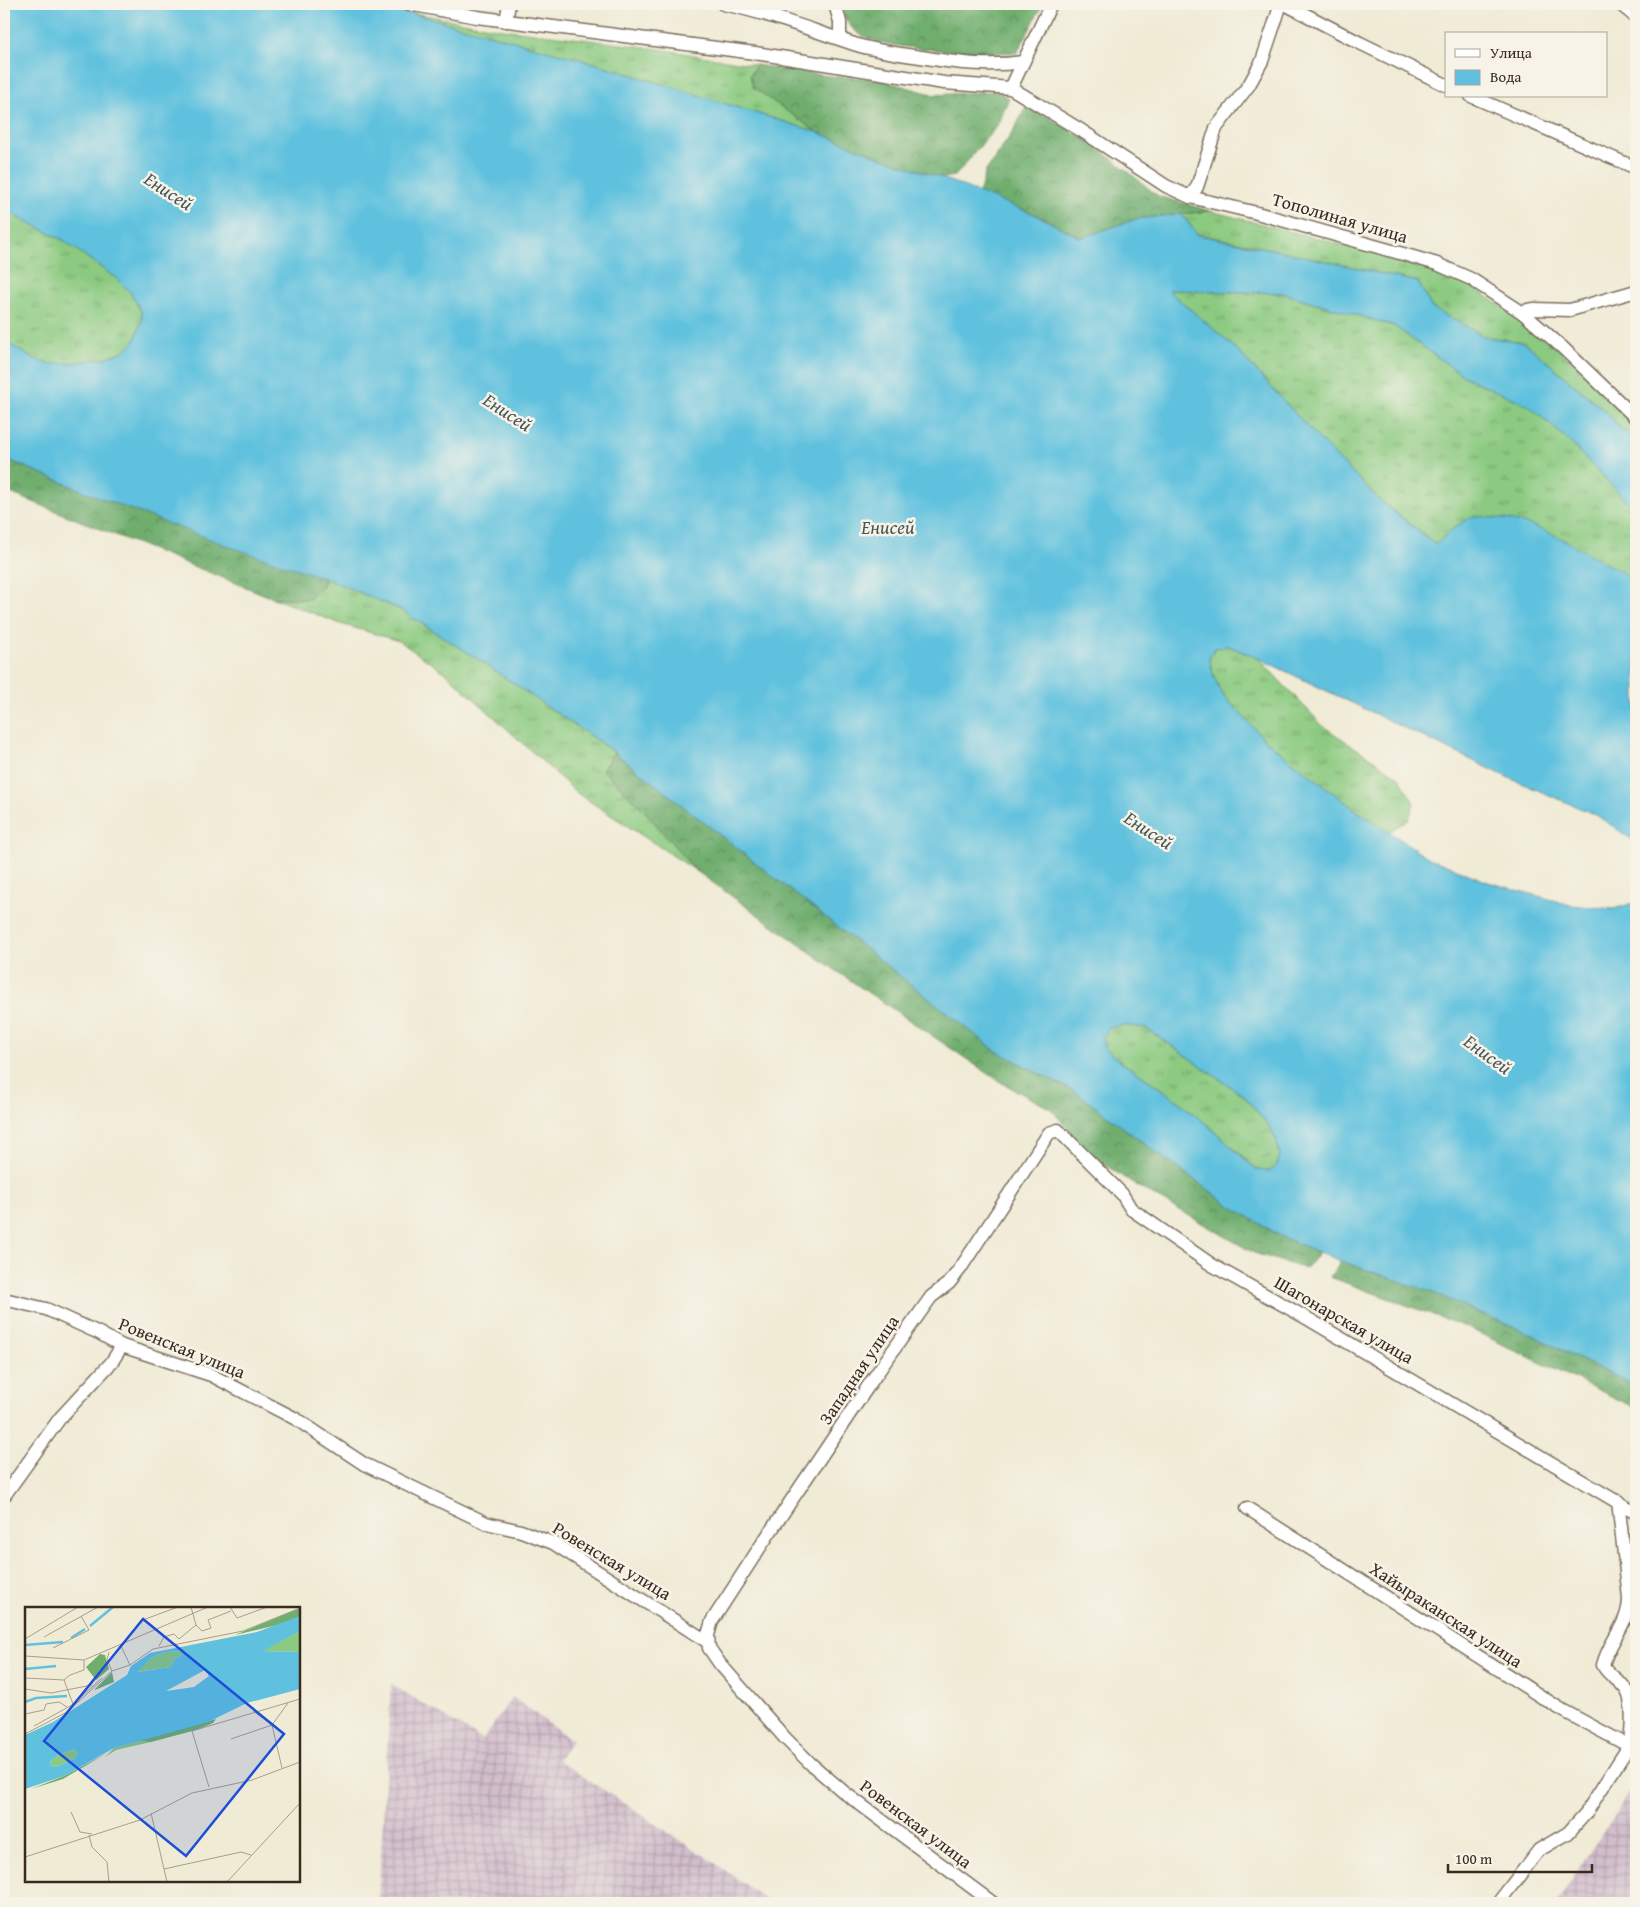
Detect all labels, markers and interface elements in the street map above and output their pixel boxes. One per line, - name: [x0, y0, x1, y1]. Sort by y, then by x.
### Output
- legend: [1445, 32, 1608, 98]
- text: Улица: [1490, 42, 1533, 63]
- text: Вода: [1490, 66, 1522, 87]
- water label: Енисей: [138, 164, 199, 217]
- street label: Тополиная улица: [1269, 185, 1412, 250]
- water label: Енисей: [477, 385, 538, 438]
- water label: Енисей: [860, 513, 915, 541]
- water label: Енисей: [1118, 803, 1179, 856]
- water label: Енисей: [1457, 1026, 1518, 1081]
- street label: Шагонарская улица: [1270, 1269, 1419, 1371]
- street label: Западная улица: [812, 1309, 906, 1430]
- street label: Ровенская улица: [115, 1310, 250, 1385]
- street label: Ровенская улица: [548, 1514, 677, 1607]
- street label: Хайыраканская улица: [1365, 1555, 1528, 1674]
- inset map: [25, 1607, 300, 1882]
- street label: Ровенская улица: [855, 1772, 978, 1875]
- scale bar: [1448, 1842, 1591, 1874]
- text: 100 m: [1455, 1848, 1493, 1869]

